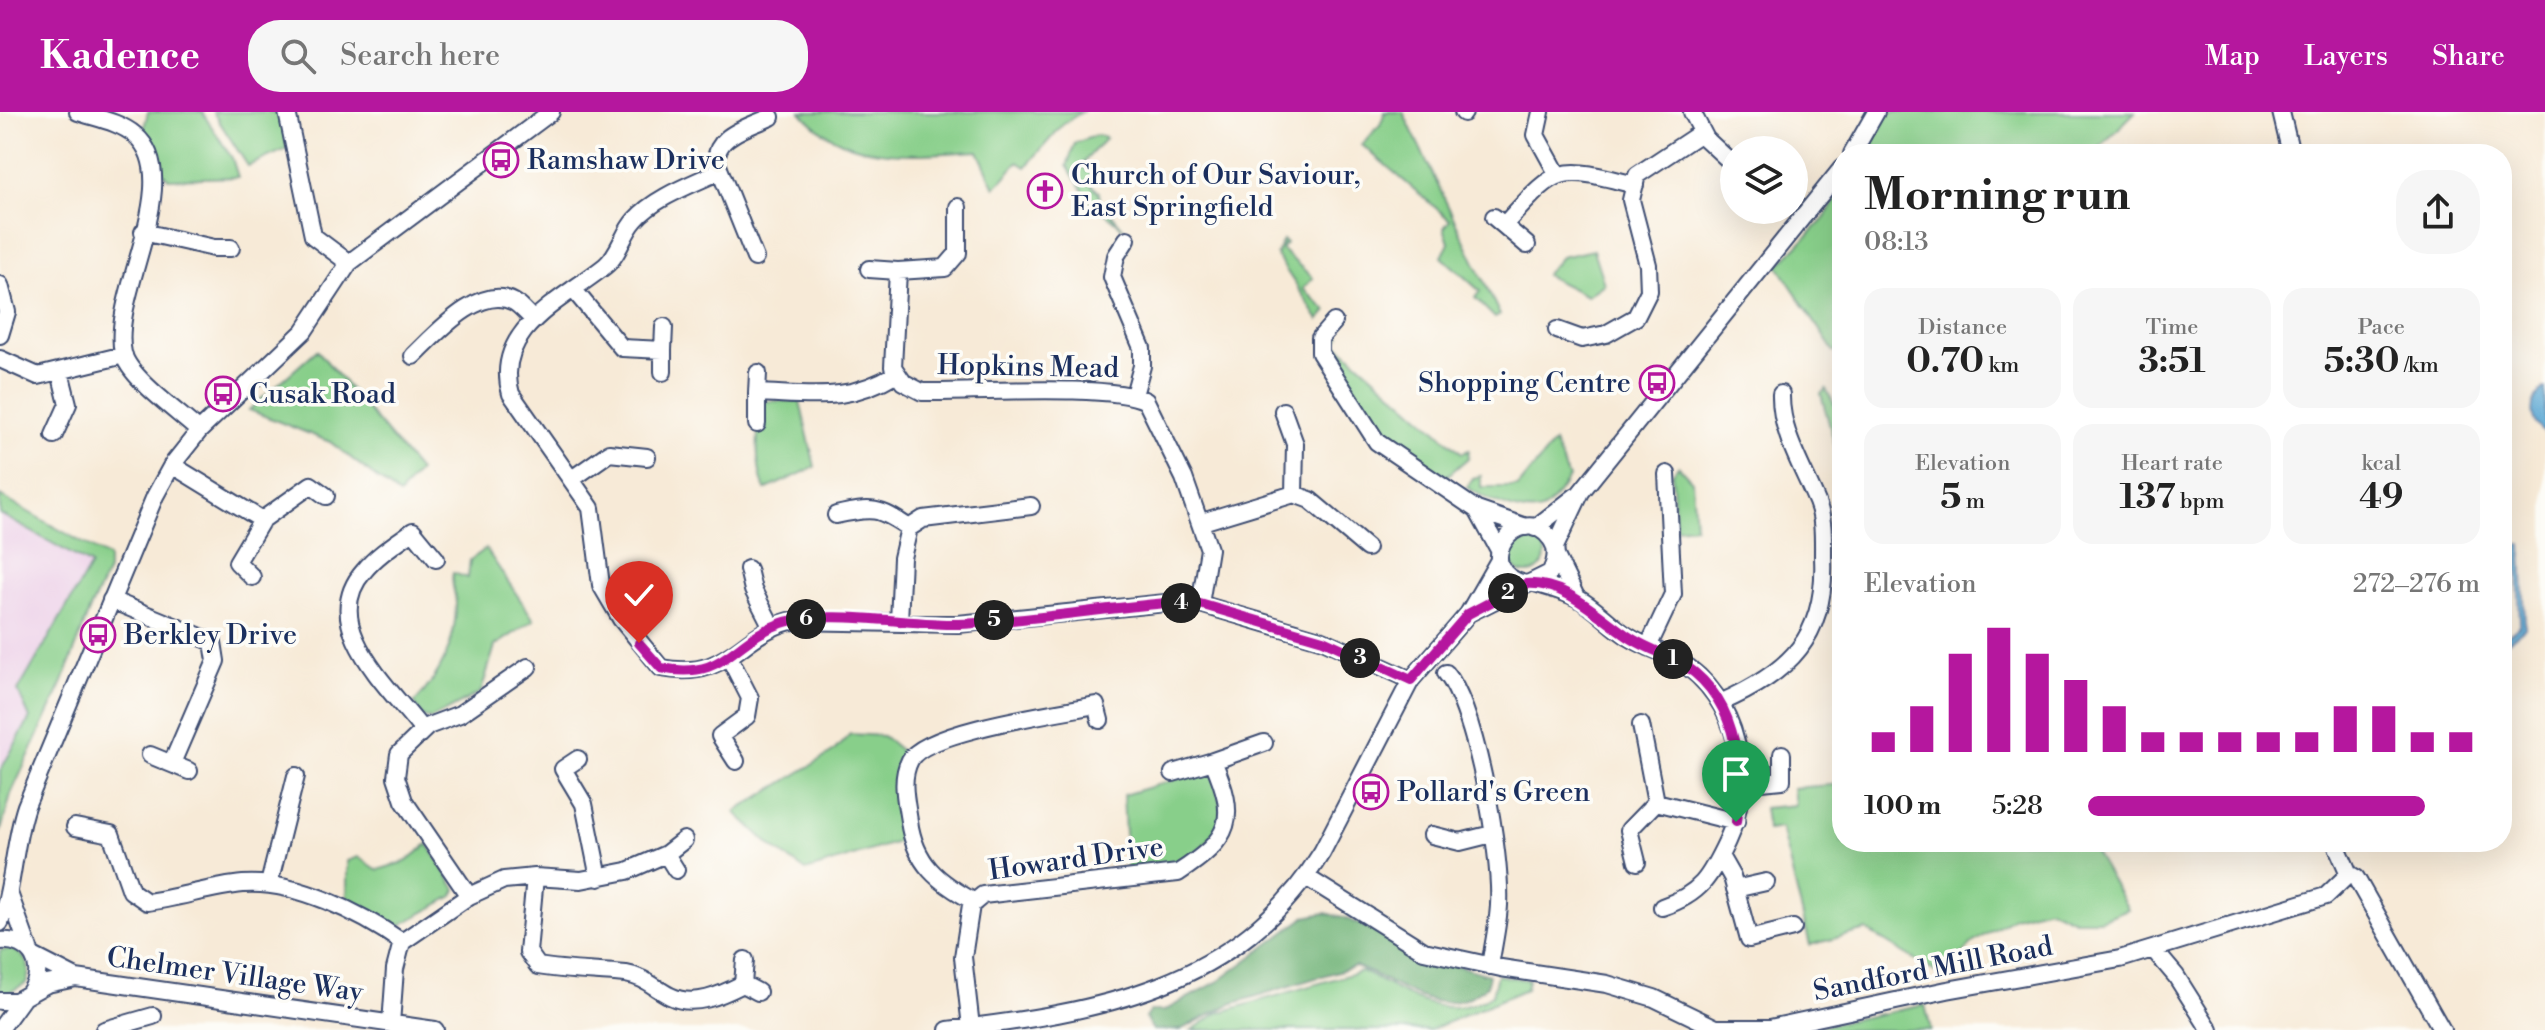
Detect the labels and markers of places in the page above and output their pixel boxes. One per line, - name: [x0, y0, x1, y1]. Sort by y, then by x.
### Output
- bus stop icon: Ramshaw Drive: [482, 141, 520, 179]
- place label: Ramshaw Drive: [527, 143, 725, 178]
- place label: Church of Our Saviour, East Springfield: [1071, 158, 1360, 225]
- church icon: Church of Our Saviour, East Springfield: [1026, 172, 1064, 210]
- bus stop icon: Shopping Centre: [1638, 364, 1676, 402]
- place label: Shopping Centre: [1418, 366, 1631, 401]
- bus stop icon: Cusak Road: [204, 375, 242, 413]
- place label: Cusak Road: [249, 377, 396, 412]
- pin: [605, 561, 673, 643]
- pin: 2: [1488, 573, 1528, 613]
- pin: 4: [1161, 583, 1201, 623]
- pin: 6: [786, 599, 826, 639]
- pin: 5: [974, 600, 1014, 640]
- bus stop icon: Berkley Drive: [79, 616, 117, 654]
- place label: Berkley Drive: [123, 618, 297, 653]
- pin: 3: [1340, 638, 1380, 678]
- pin: 1: [1653, 639, 1693, 679]
- pin: [1702, 740, 1770, 822]
- bus stop icon: Pollard's Green: [1352, 773, 1390, 811]
- place label: Pollard's Green: [1397, 775, 1591, 810]

